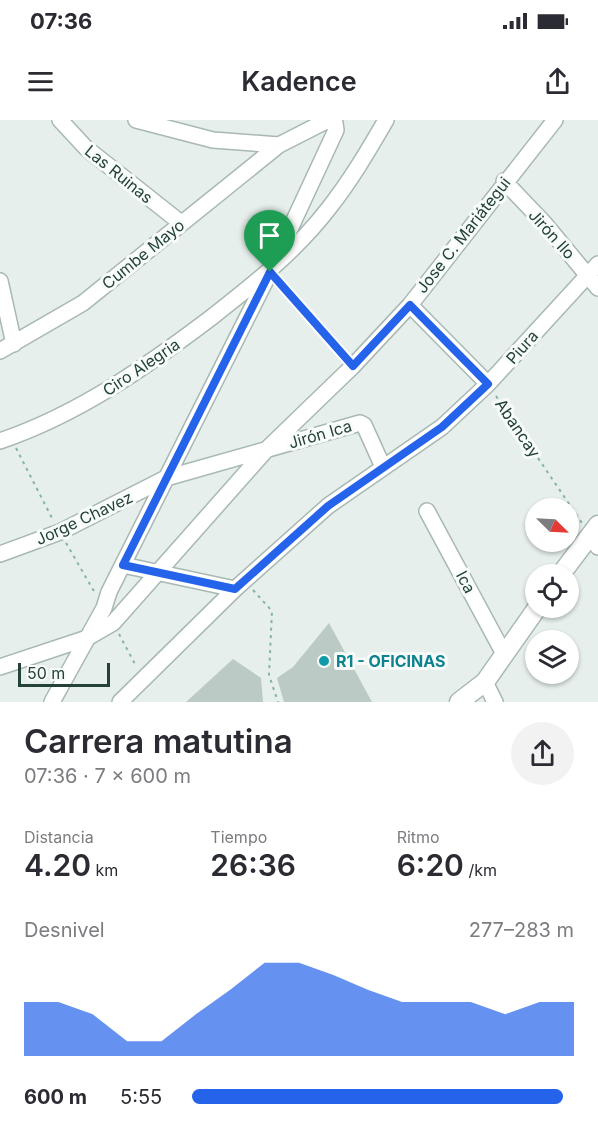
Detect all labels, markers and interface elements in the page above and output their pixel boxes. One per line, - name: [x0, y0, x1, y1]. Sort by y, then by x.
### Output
- text: 07:36: [30, 8, 92, 34]
- icon: menu: [24, 65, 57, 98]
- text: Kadence: [241, 65, 357, 98]
- icon: share: [541, 65, 574, 98]
- street label: Las Ruinas: [81, 141, 157, 207]
- street label: Jose C. Mariátegui: [411, 173, 515, 297]
- street label: Jirón Ilo: [524, 205, 580, 263]
- pin: [244, 210, 295, 272]
- street label: Cumbe Mayo: [98, 215, 188, 293]
- icon: arrive: [253, 219, 286, 252]
- street label: Piura: [502, 326, 542, 368]
- street label: Ciro Alegria: [99, 334, 183, 400]
- street label: Abancay: [491, 395, 545, 461]
- street label: Jirón Ica: [286, 415, 354, 453]
- street label: Jorge Chavez: [32, 487, 136, 549]
- north arrow: [525, 498, 579, 552]
- map controls: [525, 498, 579, 684]
- button: locate: [525, 564, 579, 618]
- street label: Ica: [452, 567, 480, 597]
- button: layers: [525, 630, 579, 684]
- place label: R1 - OFICINAS: [336, 651, 445, 671]
- marker: R1 - OFICINAS: [317, 654, 331, 668]
- scale bar: [18, 660, 110, 688]
- text: 50 m: [27, 663, 65, 683]
- text: Carrera matutina: [24, 721, 293, 761]
- button: share: [511, 722, 574, 785]
- text: 07:36 · 7 × 600 m: [24, 764, 191, 788]
- text: Distancia: [24, 827, 94, 847]
- text: Tiempo: [210, 827, 267, 847]
- text: Ritmo: [397, 827, 440, 847]
- text: 4.20: [24, 847, 91, 883]
- text: 26:36: [210, 847, 296, 883]
- text: 6:20: [397, 847, 464, 883]
- text: km: [91, 860, 118, 880]
- text: /km: [464, 860, 497, 880]
- text: Desnivel: [24, 918, 105, 942]
- text: 277–283 m: [469, 918, 574, 942]
- text: 600 m: [24, 1085, 87, 1109]
- text: 5:55: [120, 1085, 162, 1109]

